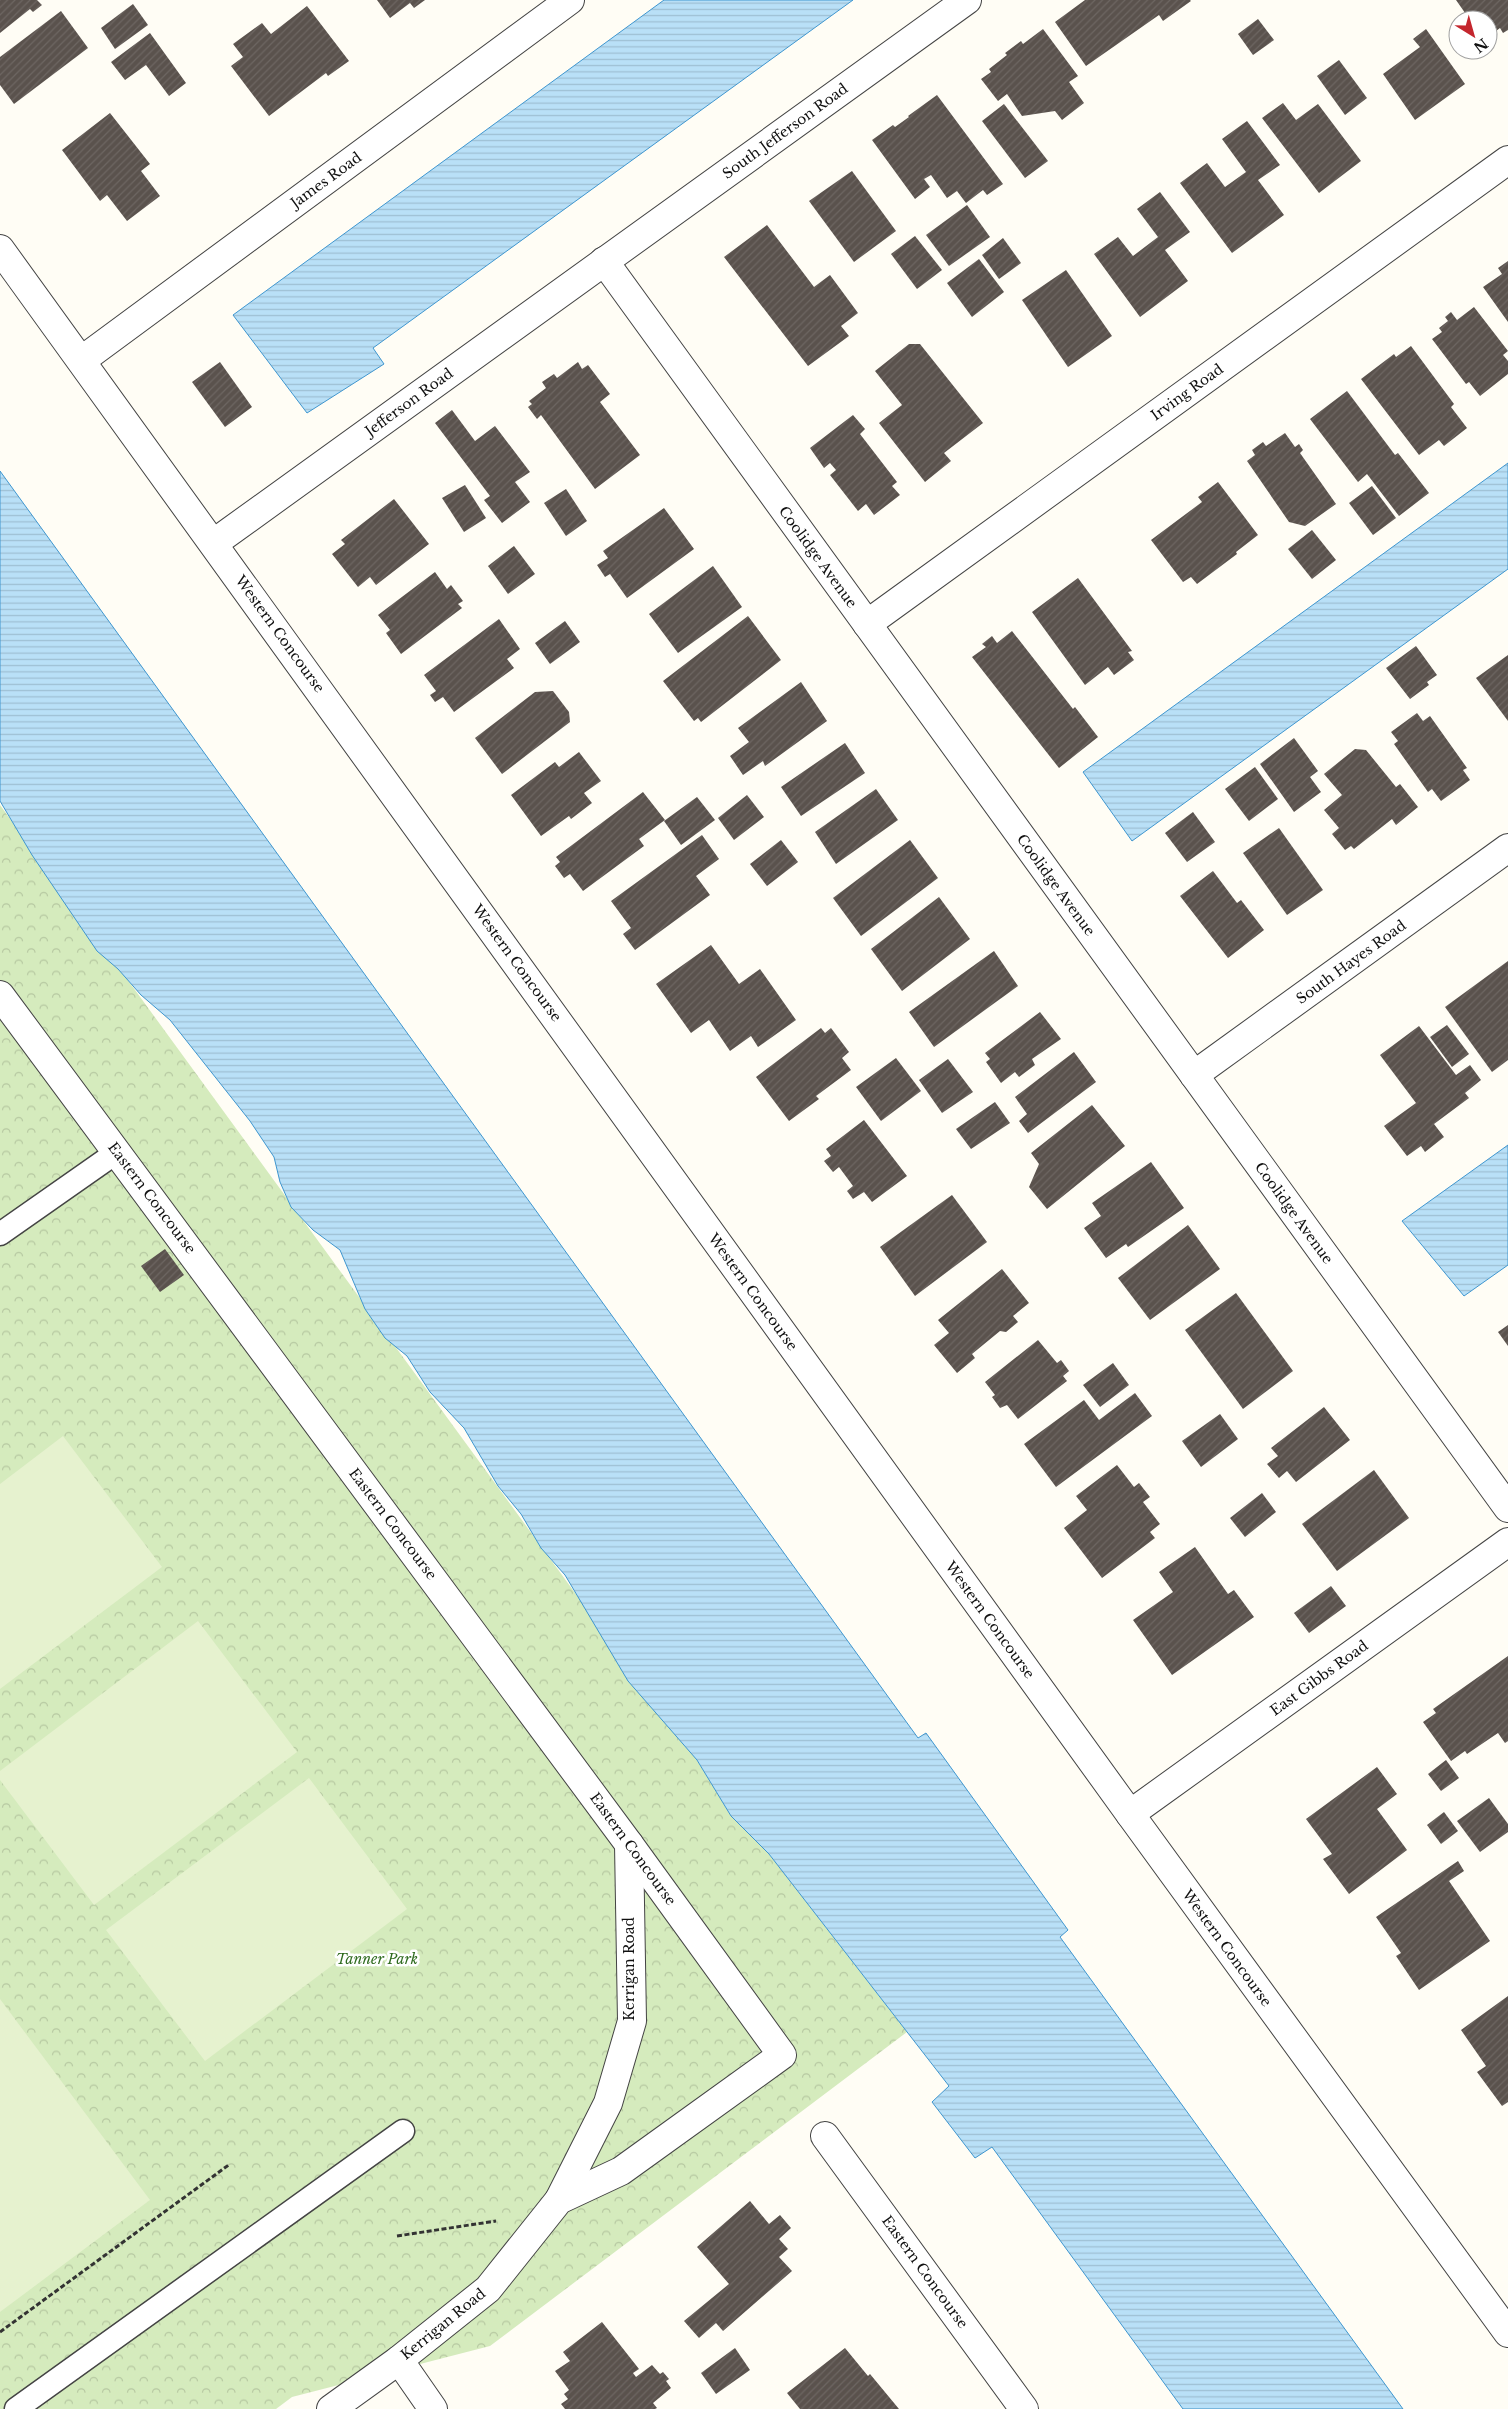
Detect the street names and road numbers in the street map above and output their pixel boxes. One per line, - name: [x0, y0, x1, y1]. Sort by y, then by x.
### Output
- street label: South Jefferson Road: [719, 79, 852, 183]
- street label: James Road: [285, 148, 366, 213]
- street label: Irving Road: [1147, 359, 1227, 424]
- street label: Jefferson Road: [360, 364, 457, 441]
- street label: Coolidge Avenue: [775, 503, 861, 611]
- street label: Western Concourse: [231, 571, 329, 696]
- street label: Coolidge Avenue: [1013, 831, 1099, 939]
- street label: Western Concourse: [468, 900, 566, 1025]
- street label: South Hayes Road: [1293, 916, 1410, 1008]
- street label: Eastern Concourse: [104, 1139, 200, 1257]
- street label: Coolidge Avenue: [1251, 1159, 1337, 1267]
- street label: Western Concourse: [704, 1229, 802, 1354]
- street label: Eastern Concourse: [345, 1465, 441, 1583]
- street label: Western Concourse: [941, 1557, 1039, 1682]
- street label: East Gibbs Road: [1267, 1636, 1372, 1720]
- street label: Eastern Concourse: [586, 1789, 680, 1909]
- street label: Western Concourse: [1178, 1885, 1276, 2010]
- street label: Kerrigan Road: [620, 1917, 638, 2021]
- street label: Eastern Concourse: [878, 2212, 972, 2332]
- street label: Kerrigan Road: [397, 2284, 489, 2364]

